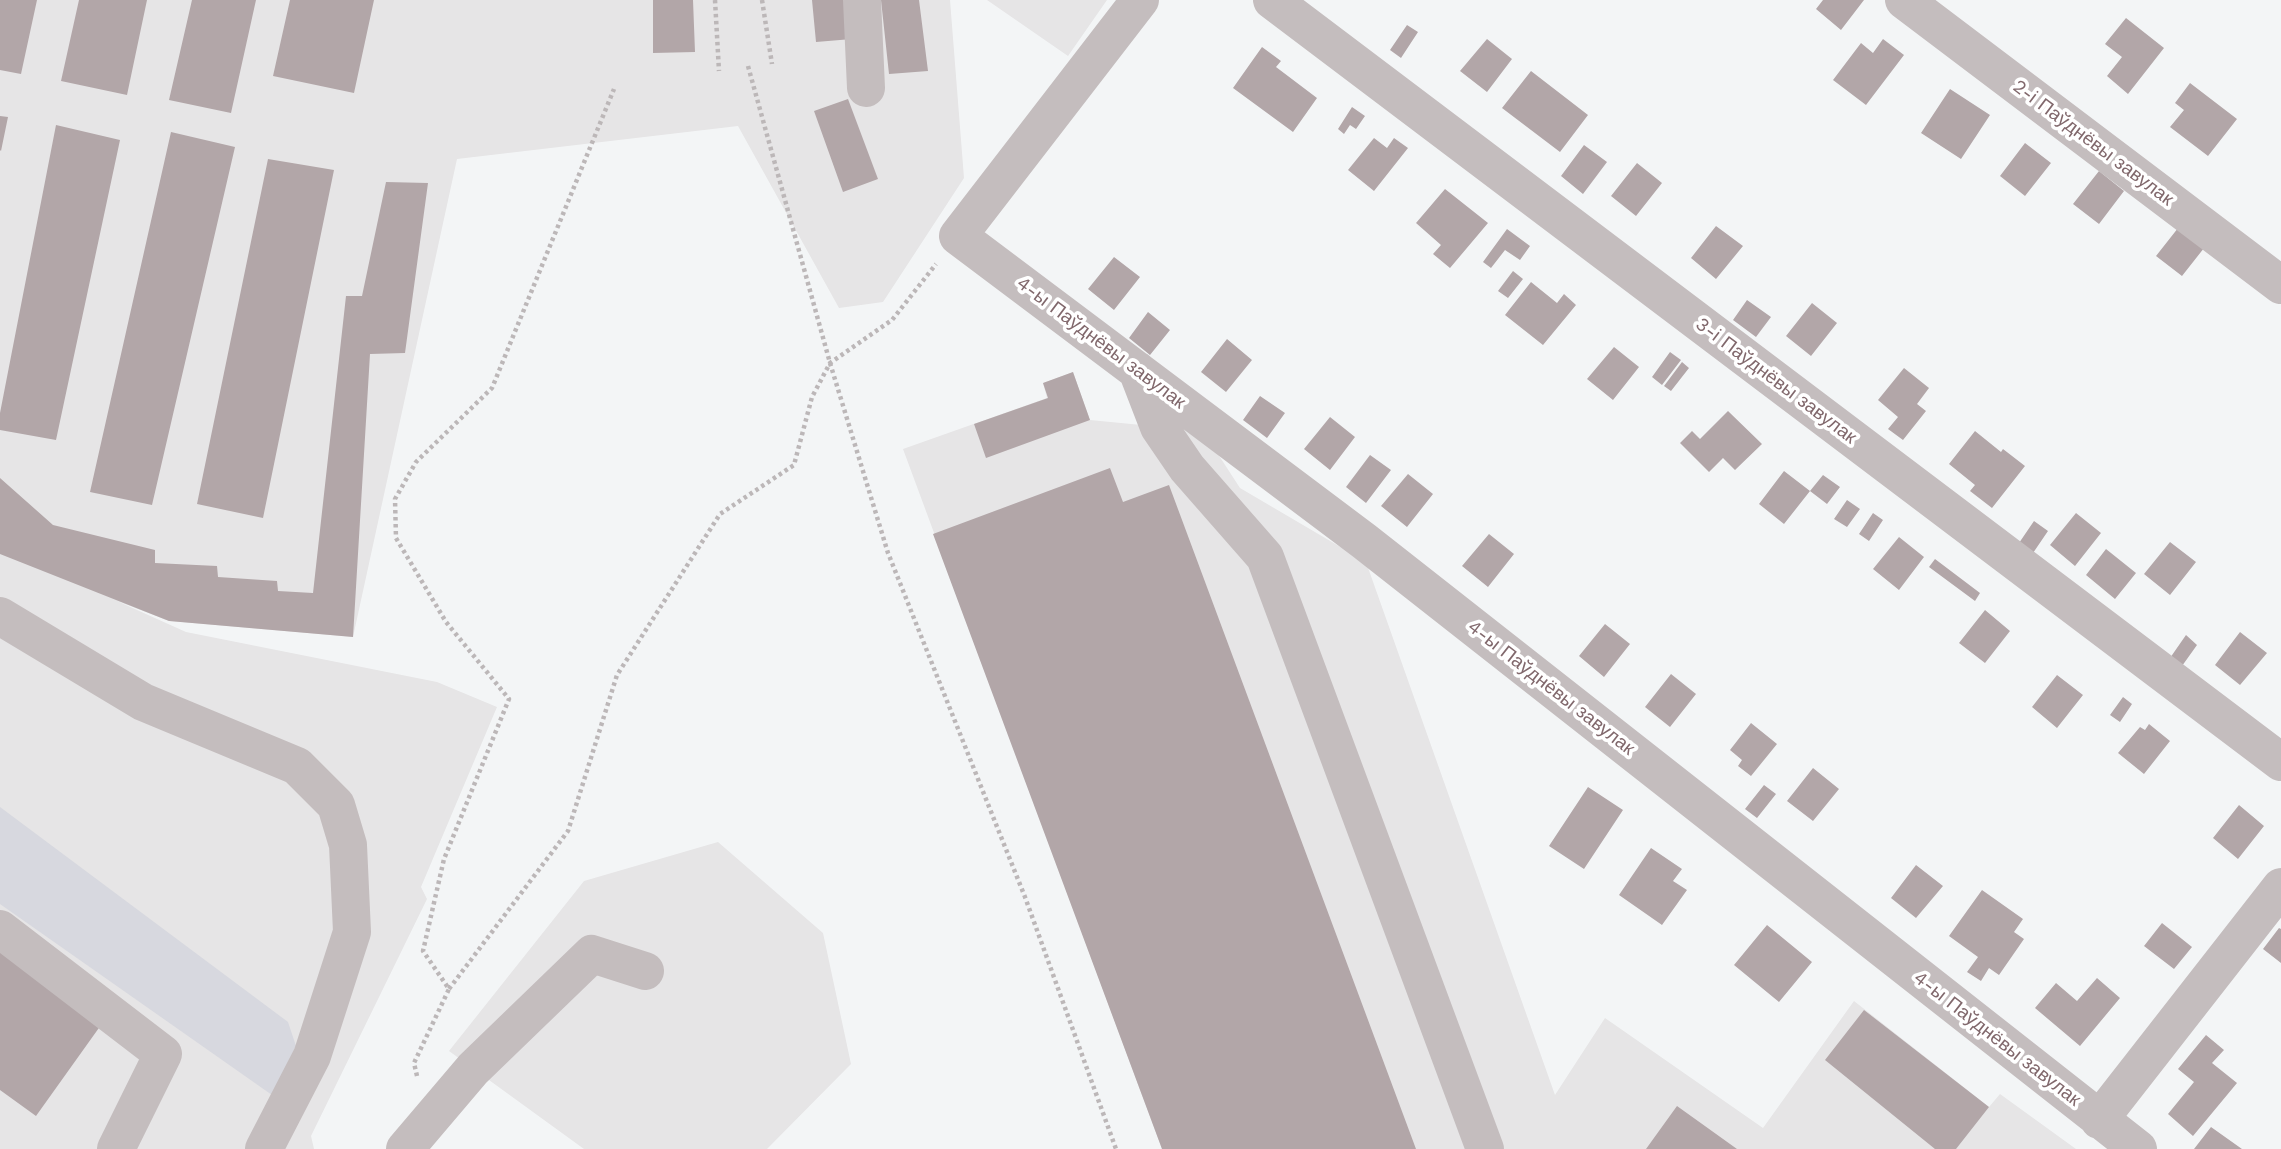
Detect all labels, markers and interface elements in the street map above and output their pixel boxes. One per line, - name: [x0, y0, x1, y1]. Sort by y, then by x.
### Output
- street label: 2-і Паўднёвы завулак: [2008, 75, 2178, 211]
- street label: 4-ы Паўднёвы завулак: [1012, 272, 1190, 414]
- street label: 3-і Паўднёвы завулак: [1691, 313, 1861, 449]
- street label: 4-ы Паўднёвы завулак: [1463, 616, 1639, 760]
- street label: 4-ы Паўднёвы завулак: [1909, 967, 2085, 1111]

